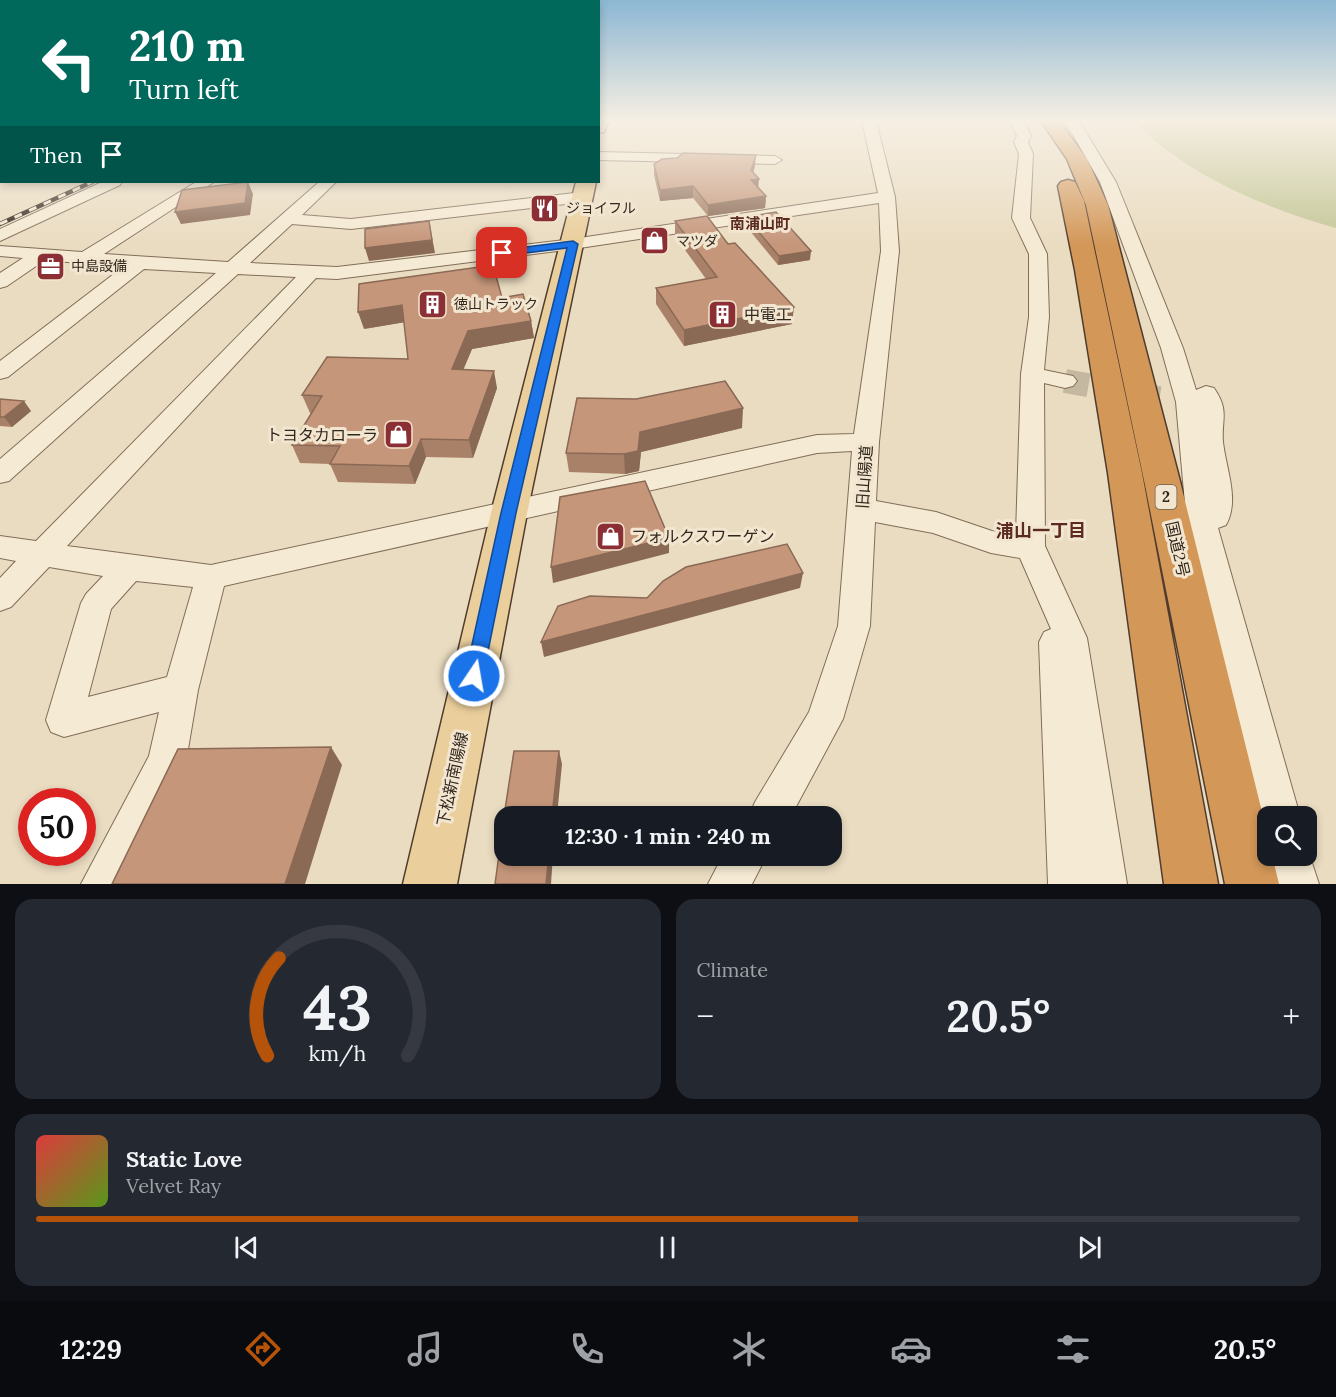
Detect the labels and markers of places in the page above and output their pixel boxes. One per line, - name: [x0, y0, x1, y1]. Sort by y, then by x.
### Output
- restaurant icon: ジョイフル: [529, 192, 561, 224]
- place label: ジョイフル: [566, 199, 636, 217]
- shop icon: マツダ: [639, 225, 671, 257]
- pin: [476, 227, 527, 278]
- place label: マツダ: [676, 232, 718, 250]
- office icon: 中島設備: [34, 250, 66, 282]
- place label: 中島設備: [71, 257, 127, 275]
- building icon: 徳山トラック: [417, 288, 449, 320]
- place label: 徳山トラック: [454, 295, 538, 313]
- building icon: 中電工: [707, 298, 739, 330]
- place label: 中電工: [744, 304, 792, 324]
- shop icon: トヨタカローラ: [383, 419, 415, 451]
- place label: トヨタカローラ: [266, 425, 378, 445]
- shop icon: フォルクスワーゲン: [594, 520, 626, 552]
- place label: フォルクスワーゲン: [631, 526, 775, 546]

